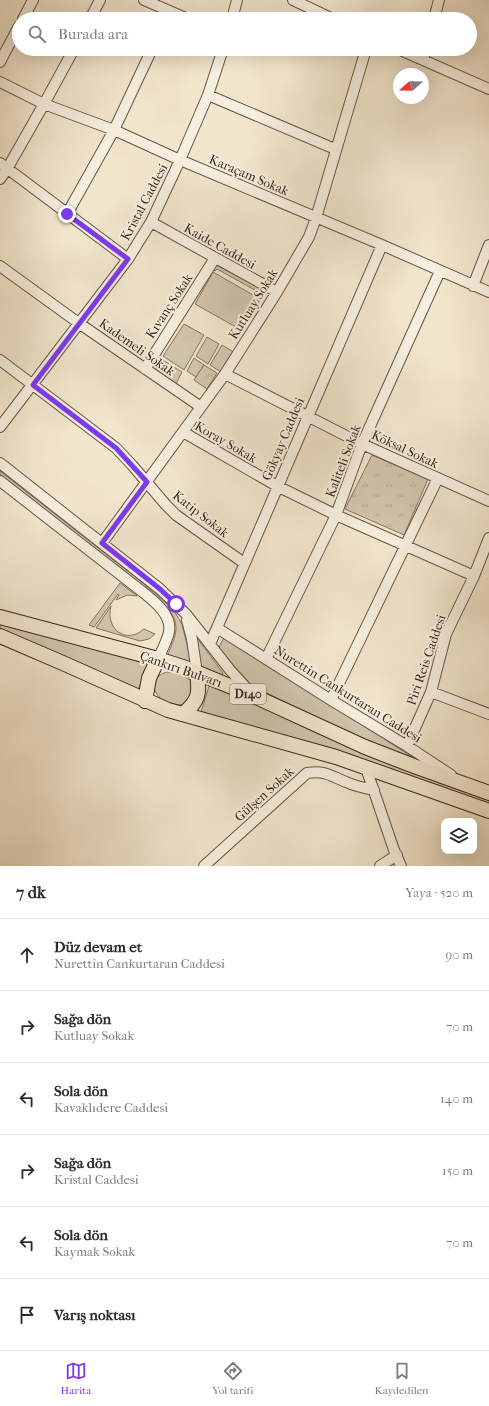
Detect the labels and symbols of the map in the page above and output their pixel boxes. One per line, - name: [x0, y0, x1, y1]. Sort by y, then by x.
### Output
- north arrow: [393, 68, 429, 104]
- street label: Karaçam Sokak: [207, 151, 291, 200]
- street label: Kristal Caddesi: [118, 161, 171, 243]
- route end: [58, 205, 76, 223]
- street label: Kaide Caddesi: [181, 220, 259, 272]
- street label: Kutluay Sokak: [225, 266, 281, 342]
- street label: Kıvanç Sokak: [142, 271, 197, 342]
- street label: Kademeli Sokak: [96, 315, 178, 379]
- street label: Gökyay Caddesi: [259, 395, 307, 483]
- street label: Koray Sokak: [192, 418, 260, 466]
- street label: Kaliteli Sokak: [322, 422, 364, 500]
- street label: Köksal Sokak: [369, 427, 441, 471]
- street label: Katip Sokak: [170, 488, 232, 541]
- route start: [167, 595, 185, 613]
- street label: Piri Reis Caddesi: [403, 613, 449, 707]
- street label: Nurettin Cankurtaran Caddesi: [272, 642, 425, 746]
- street label: Çankırı Bulvarı: [138, 648, 224, 690]
- road number: D140: [230, 684, 266, 704]
- street label: Gülşen Sokak: [231, 763, 298, 825]

